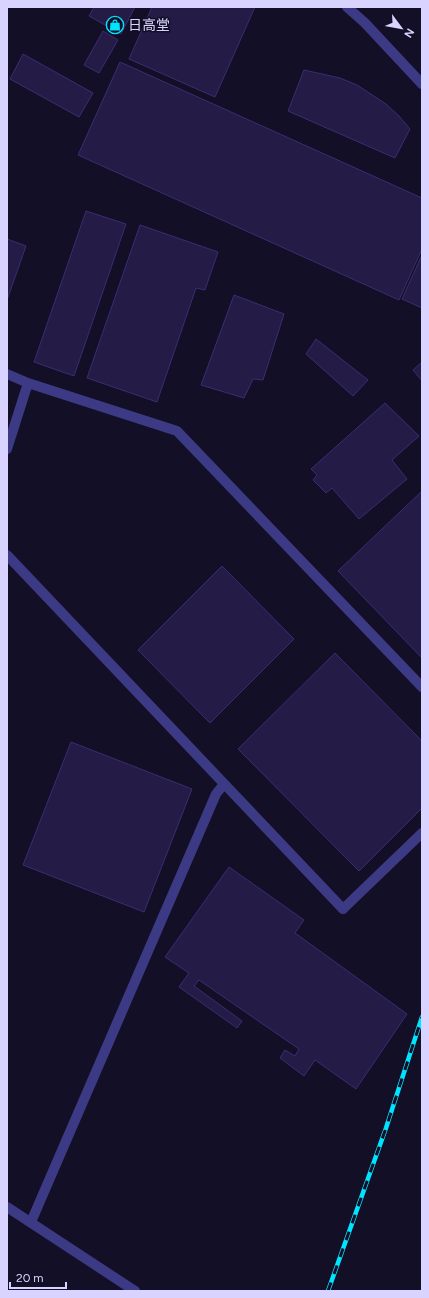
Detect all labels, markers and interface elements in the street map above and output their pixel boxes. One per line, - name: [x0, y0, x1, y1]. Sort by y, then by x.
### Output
- north arrow: [381, 8, 421, 48]
- shop icon: 日高堂: [105, 15, 125, 35]
- place label: 日高堂: [128, 17, 170, 34]
- text: N: [401, 26, 417, 40]
- scale bar: [10, 1264, 66, 1290]
- text: 20 m: [16, 1271, 44, 1285]

